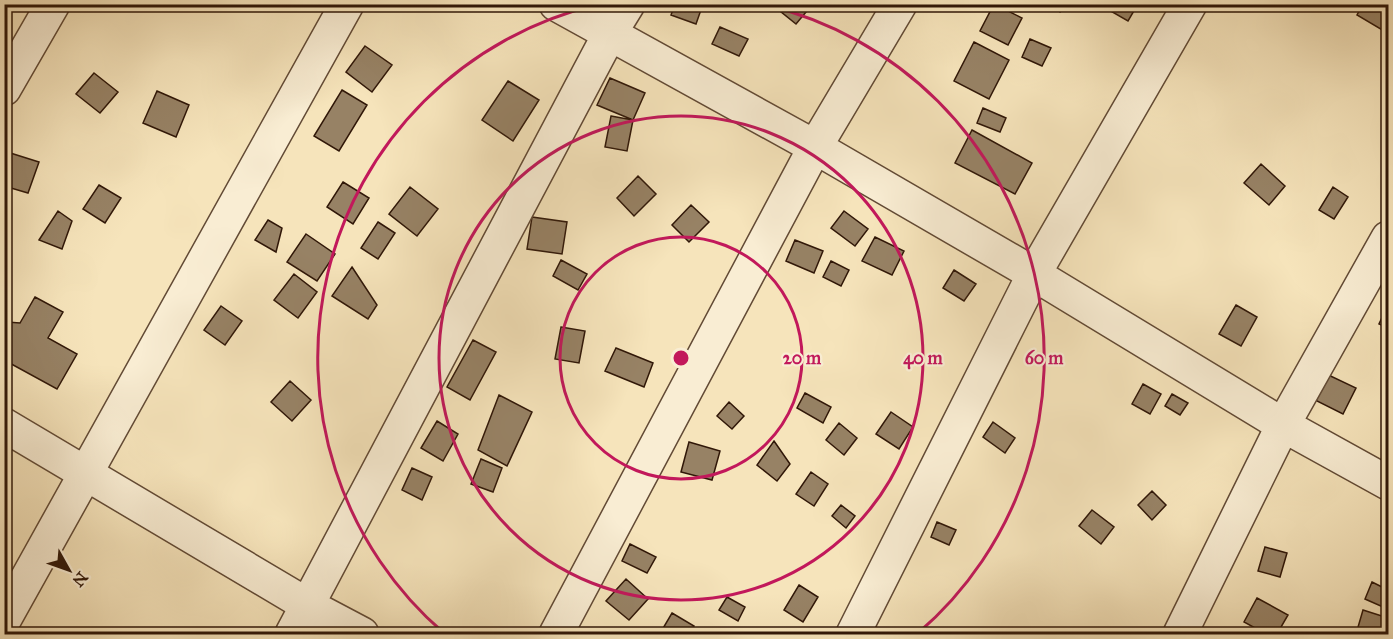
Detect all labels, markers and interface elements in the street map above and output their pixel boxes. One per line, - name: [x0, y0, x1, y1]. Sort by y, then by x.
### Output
- text: 20 m: [783, 347, 822, 369]
- text: 40 m: [903, 347, 944, 370]
- text: 60 m: [1025, 347, 1064, 369]
- centre of rings: [671, 348, 691, 368]
- north arrow: [39, 540, 99, 600]
- text: N: [68, 568, 92, 591]

